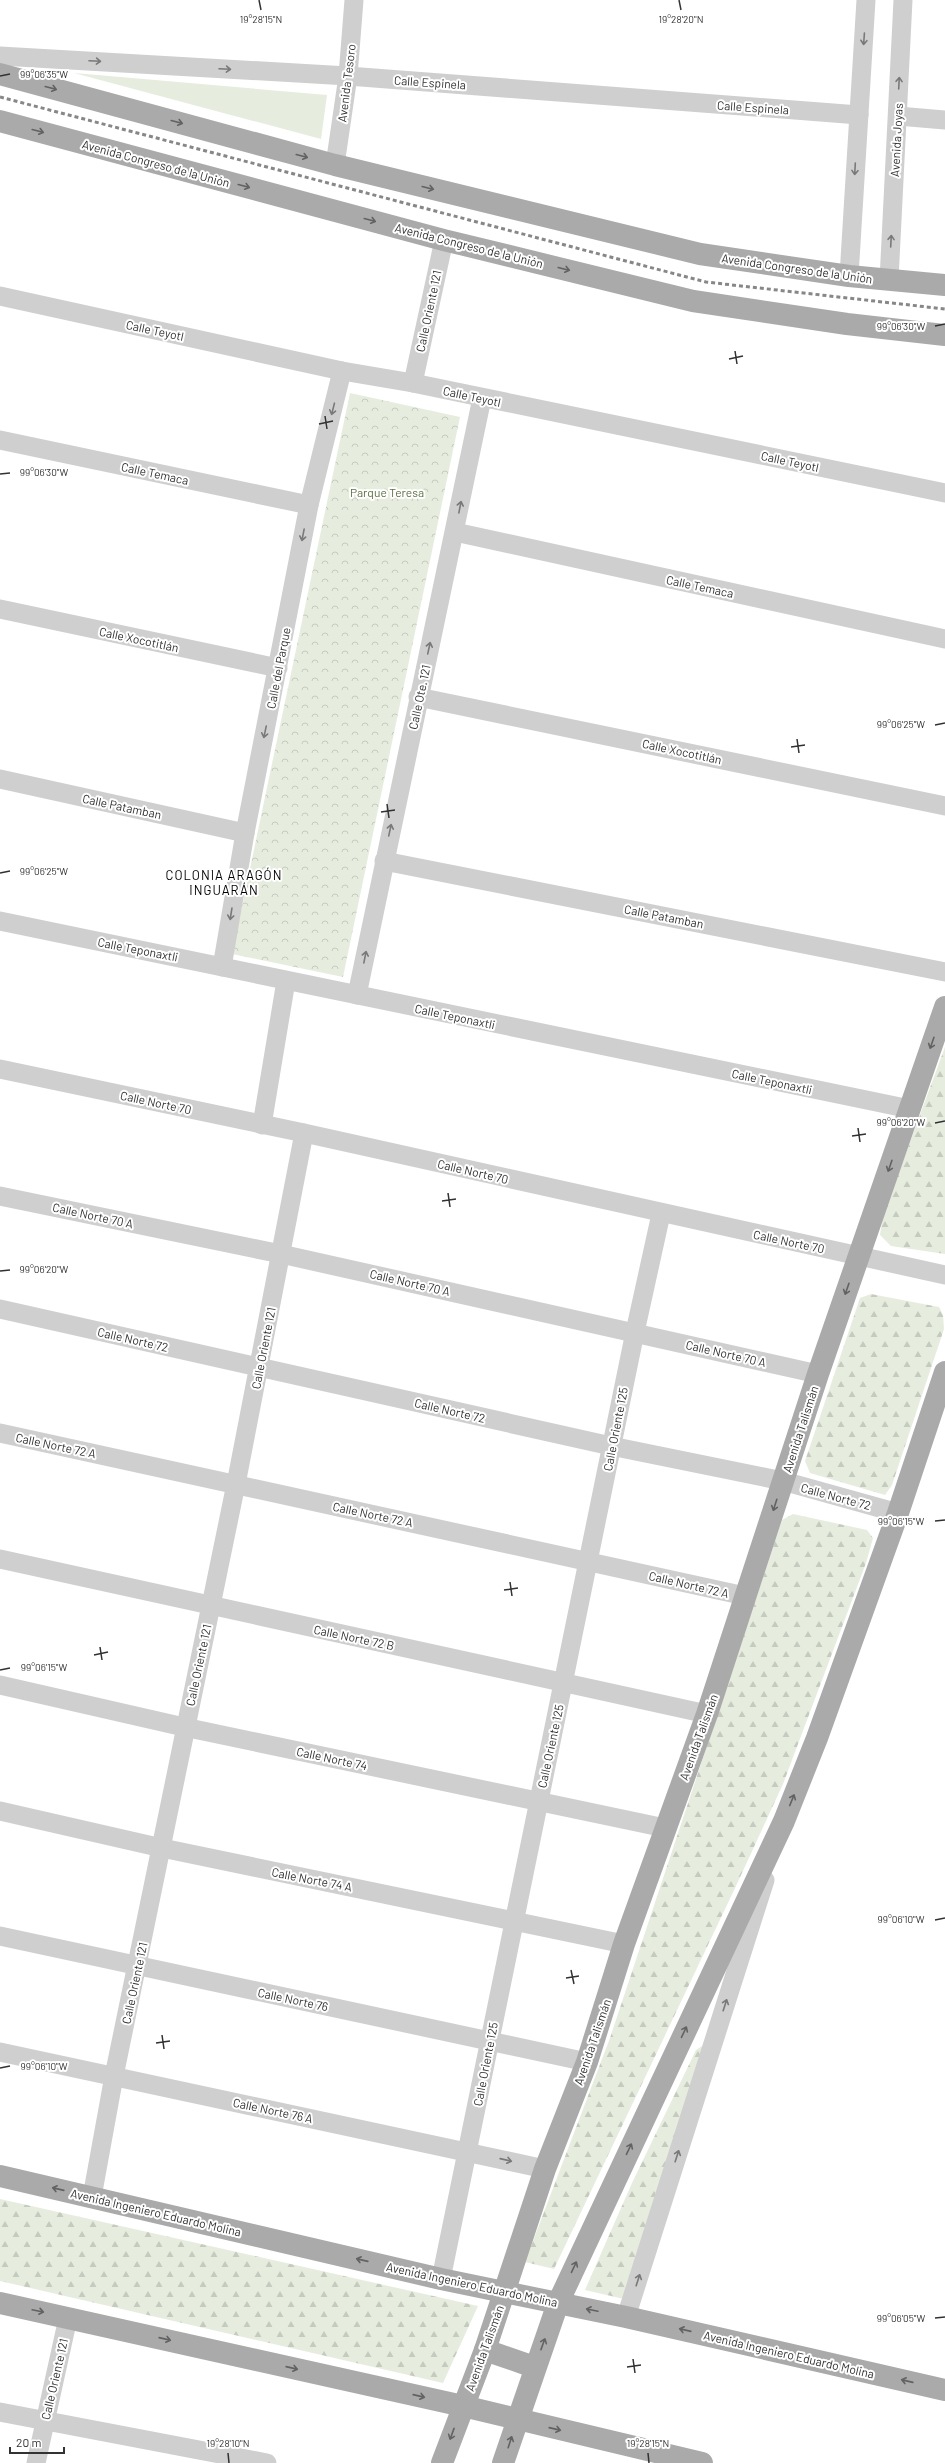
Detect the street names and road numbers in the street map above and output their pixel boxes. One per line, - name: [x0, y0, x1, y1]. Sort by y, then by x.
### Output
- street label: Avenida Tesoro: [334, 43, 358, 123]
- street label: Calle Espinela: [394, 73, 466, 91]
- street label: Calle Espinela: [717, 98, 789, 116]
- street label: Avenida Joyas: [887, 102, 905, 177]
- street label: Avenida Congreso de la Unión: [81, 137, 231, 189]
- street label: Avenida Congreso de la Unión: [393, 220, 545, 270]
- street label: Avenida Congreso de la Unión: [721, 250, 873, 286]
- street label: Calle Oriente 121: [413, 269, 443, 353]
- street label: Calle Teyotl: [125, 317, 185, 343]
- street label: Calle Teyotl: [442, 383, 502, 409]
- street label: Calle Teyotl: [760, 448, 820, 474]
- street label: Calle Temaca: [120, 459, 190, 487]
- street label: Calle Temaca: [665, 572, 735, 600]
- street label: Calle Xocotitlán: [98, 624, 180, 654]
- street label: Calle del Parque: [263, 626, 293, 710]
- street label: Calle Ote. 121: [405, 663, 433, 731]
- street label: Calle Xocotitlán: [641, 736, 723, 766]
- street label: Calle Patamban: [81, 791, 163, 821]
- street label: Calle Patamban: [623, 901, 705, 931]
- street label: Calle Teponaxtli: [97, 934, 179, 964]
- street label: Calle Teponaxtli: [414, 1001, 496, 1031]
- street label: Calle Teponaxtli: [731, 1066, 813, 1096]
- street label: Calle Norte 70: [119, 1088, 193, 1116]
- street label: Calle Norte 70: [436, 1156, 510, 1186]
- street label: Calle Norte 70 A: [51, 1200, 135, 1230]
- street label: Calle Norte 70: [752, 1227, 826, 1255]
- street label: Calle Norte 70 A: [368, 1266, 452, 1298]
- street label: Calle Oriente 121: [248, 1306, 278, 1390]
- street label: Calle Norte 72: [96, 1324, 170, 1354]
- street label: Calle Norte 70 A: [684, 1337, 768, 1369]
- street label: Avenida Talismán: [779, 1384, 821, 1474]
- street label: Calle Oriente 125: [600, 1386, 630, 1472]
- street label: Calle Norte 72: [413, 1395, 487, 1425]
- street label: Calle Norte 72 A: [15, 1430, 97, 1460]
- street label: Calle Norte 72: [799, 1480, 873, 1512]
- street label: Calle Norte 72 A: [332, 1499, 414, 1529]
- street label: Calle Norte 72 A: [648, 1568, 730, 1600]
- street label: Calle Norte 72 B: [313, 1622, 395, 1652]
- street label: Calle Oriente 121: [183, 1623, 213, 1707]
- street label: Avenida Talismán: [676, 1692, 720, 1782]
- street label: Calle Oriente 125: [534, 1703, 566, 1789]
- street label: Calle Norte 74: [295, 1744, 369, 1772]
- street label: Calle Norte 74 A: [271, 1864, 353, 1894]
- street label: Calle Oriente 121: [119, 1941, 149, 2025]
- street label: Calle Norte 76: [256, 1985, 330, 2013]
- street label: Avenida Talismán: [571, 1997, 613, 2087]
- street label: Calle Oriente 125: [470, 2021, 500, 2107]
- street label: Calle Norte 76 A: [232, 2095, 314, 2125]
- street label: Avenida Ingeniero Eduardo Molina: [69, 2186, 243, 2238]
- street label: Avenida Ingeniero Eduardo Molina: [385, 2259, 559, 2309]
- street label: Avenida Talismán: [462, 2303, 506, 2393]
- street label: Avenida Ingeniero Eduardo Molina: [702, 2328, 876, 2380]
- street label: Calle Oriente 121: [38, 2337, 70, 2421]

